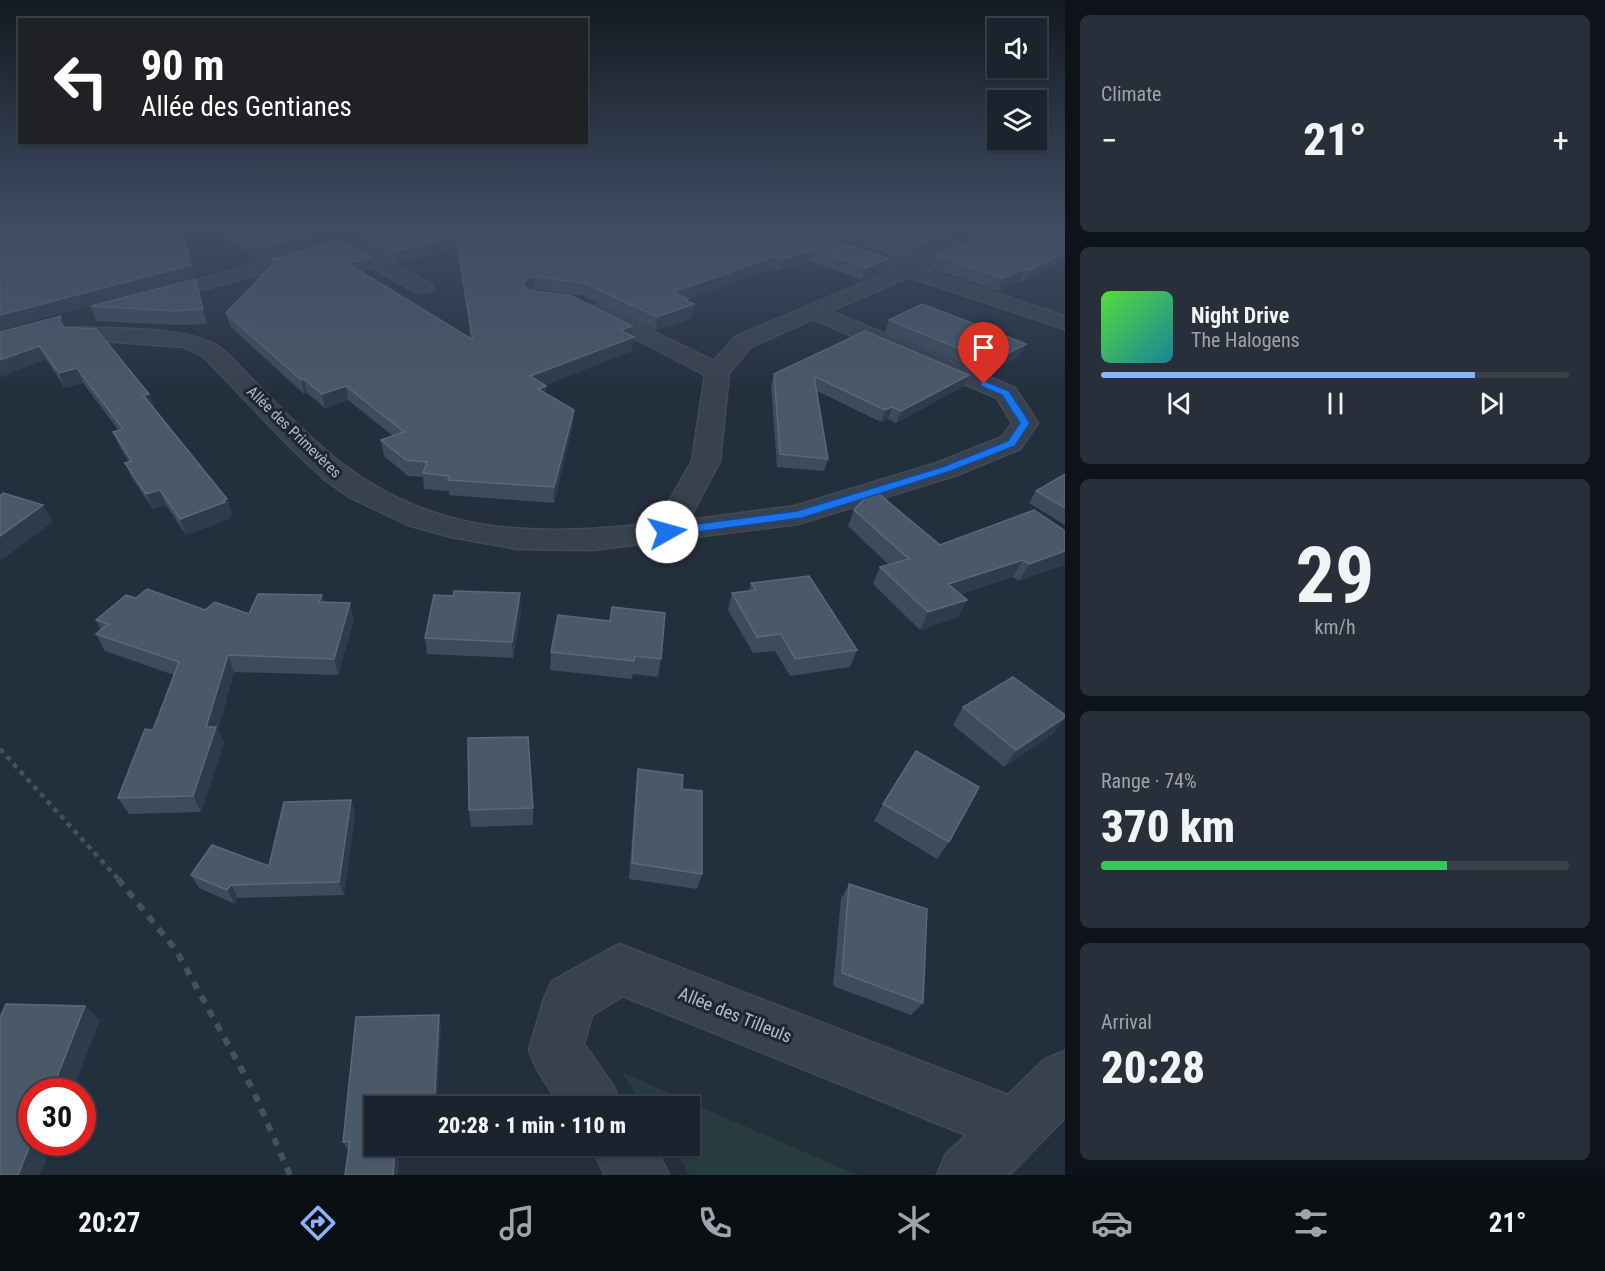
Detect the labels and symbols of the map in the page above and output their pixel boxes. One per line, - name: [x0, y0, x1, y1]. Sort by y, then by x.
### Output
- pin: [958, 322, 1009, 384]
- street label: Allée des Primevères: [243, 382, 345, 482]
- position arrow: [635, 500, 699, 564]
- street label: Allée des Tilleuls: [676, 982, 795, 1047]
- speed limit sign: 30: [18, 1078, 96, 1156]

